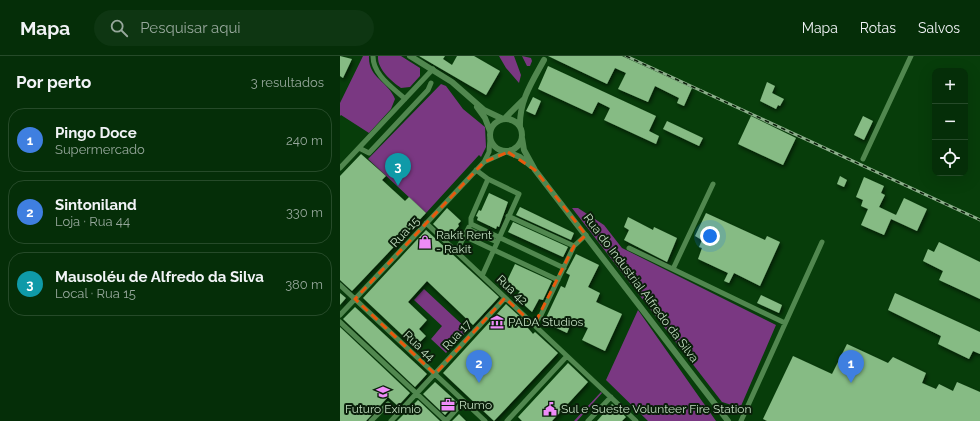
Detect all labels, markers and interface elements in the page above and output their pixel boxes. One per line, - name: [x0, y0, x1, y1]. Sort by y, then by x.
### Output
- search box: [94, 10, 374, 46]
- text: Mapa: [20, 17, 70, 39]
- icon: search: [108, 17, 130, 39]
- text: Pesquisar aqui: [140, 19, 241, 37]
- text: Mapa: [802, 20, 838, 36]
- text: Rotas: [860, 20, 896, 36]
- text: Salvos: [918, 20, 960, 36]
- map controls: [932, 68, 968, 176]
- button: +: [932, 68, 968, 104]
- text: Por perto: [16, 72, 91, 92]
- text: 3 resultados: [251, 75, 324, 90]
- button: −: [932, 104, 968, 140]
- text: Pingo Doce: [55, 124, 137, 142]
- text: 1: [27, 133, 33, 148]
- text: 240 m: [286, 133, 323, 148]
- button: locate: [932, 140, 968, 176]
- text: Supermercado: [55, 142, 145, 157]
- pin: 3: [385, 153, 411, 186]
- text: Sintoniland: [55, 196, 137, 214]
- text: 2: [26, 205, 34, 220]
- text: 330 m: [286, 205, 323, 220]
- street label: Rua do Industrial Alfredo da Silva: [581, 211, 701, 365]
- text: Loja · Rua 44: [55, 214, 130, 229]
- street label: Rua 15: [388, 214, 423, 250]
- your location: [700, 226, 720, 246]
- place label: Rakit Rent - Rakit: [436, 228, 492, 256]
- shop icon: Rakit Rent - Rakit: [417, 234, 433, 250]
- text: Mausoléu de Alfredo da Silva: [55, 268, 264, 286]
- street label: Rua 42: [494, 272, 530, 308]
- text: 3: [26, 277, 34, 292]
- text: 380 m: [285, 277, 323, 292]
- text: Local · Rua 15: [55, 286, 136, 301]
- museum icon: PADA Studios: [489, 314, 505, 330]
- place label: PADA Studios: [508, 315, 584, 329]
- street label: Rua 17: [440, 317, 475, 353]
- street label: Rua 44: [400, 328, 438, 364]
- pin: 2: [466, 350, 492, 383]
- pin: 1: [838, 350, 864, 383]
- school or university icon: Futuro Exímio: [375, 384, 391, 400]
- office icon: Rumo: [440, 397, 456, 413]
- place label: Rumo: [459, 398, 492, 412]
- public building icon: Sul e Sueste Volunteer Fire Station: [542, 401, 558, 417]
- place label: Futuro Exímio: [345, 402, 421, 416]
- place label: Sul e Sueste Volunteer Fire Station: [561, 402, 751, 416]

